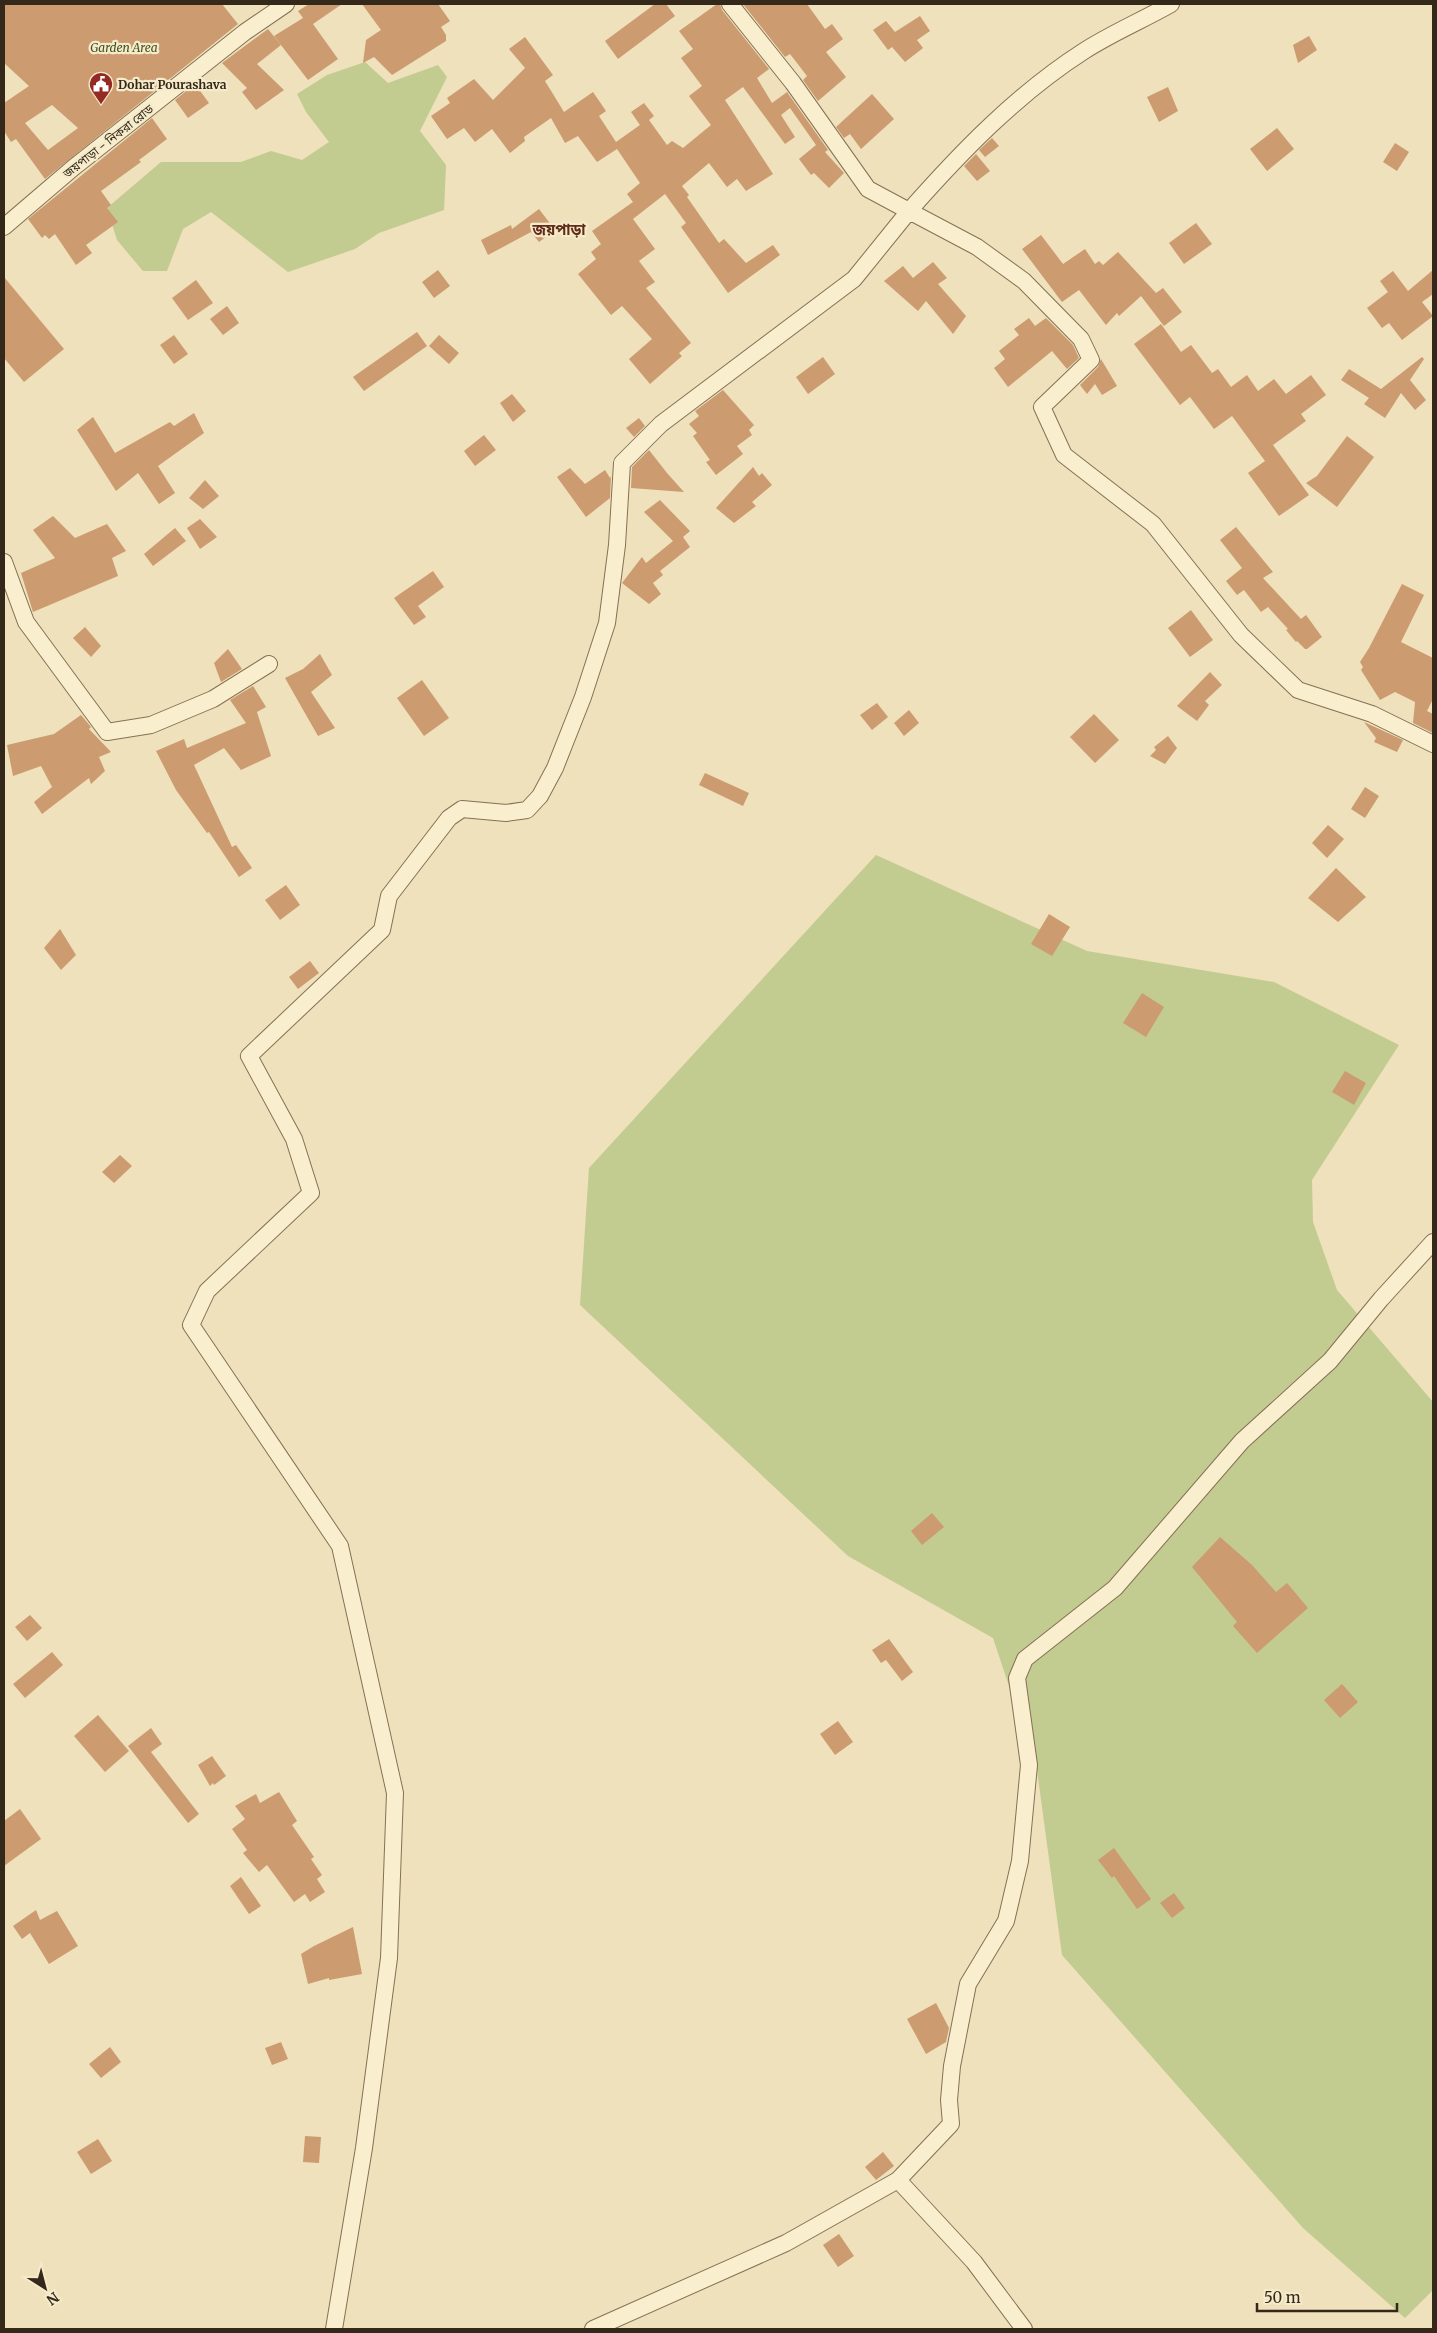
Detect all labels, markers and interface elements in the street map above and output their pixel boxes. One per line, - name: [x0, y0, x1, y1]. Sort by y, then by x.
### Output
- park label: Garden Area: [90, 40, 158, 55]
- public building icon: Dohar Pourashava: [88, 71, 114, 105]
- place label: Dohar Pourashava: [118, 77, 227, 92]
- street label: জয়পাড়া - নিকরা রোড: [59, 101, 157, 182]
- district label: জয়পাড়া: [531, 220, 586, 239]
- north arrow: [20, 2263, 70, 2313]
- scale bar: [1257, 2280, 1397, 2312]
- text: N: [43, 2288, 62, 2309]
- text: 50 m: [1264, 2288, 1301, 2307]

